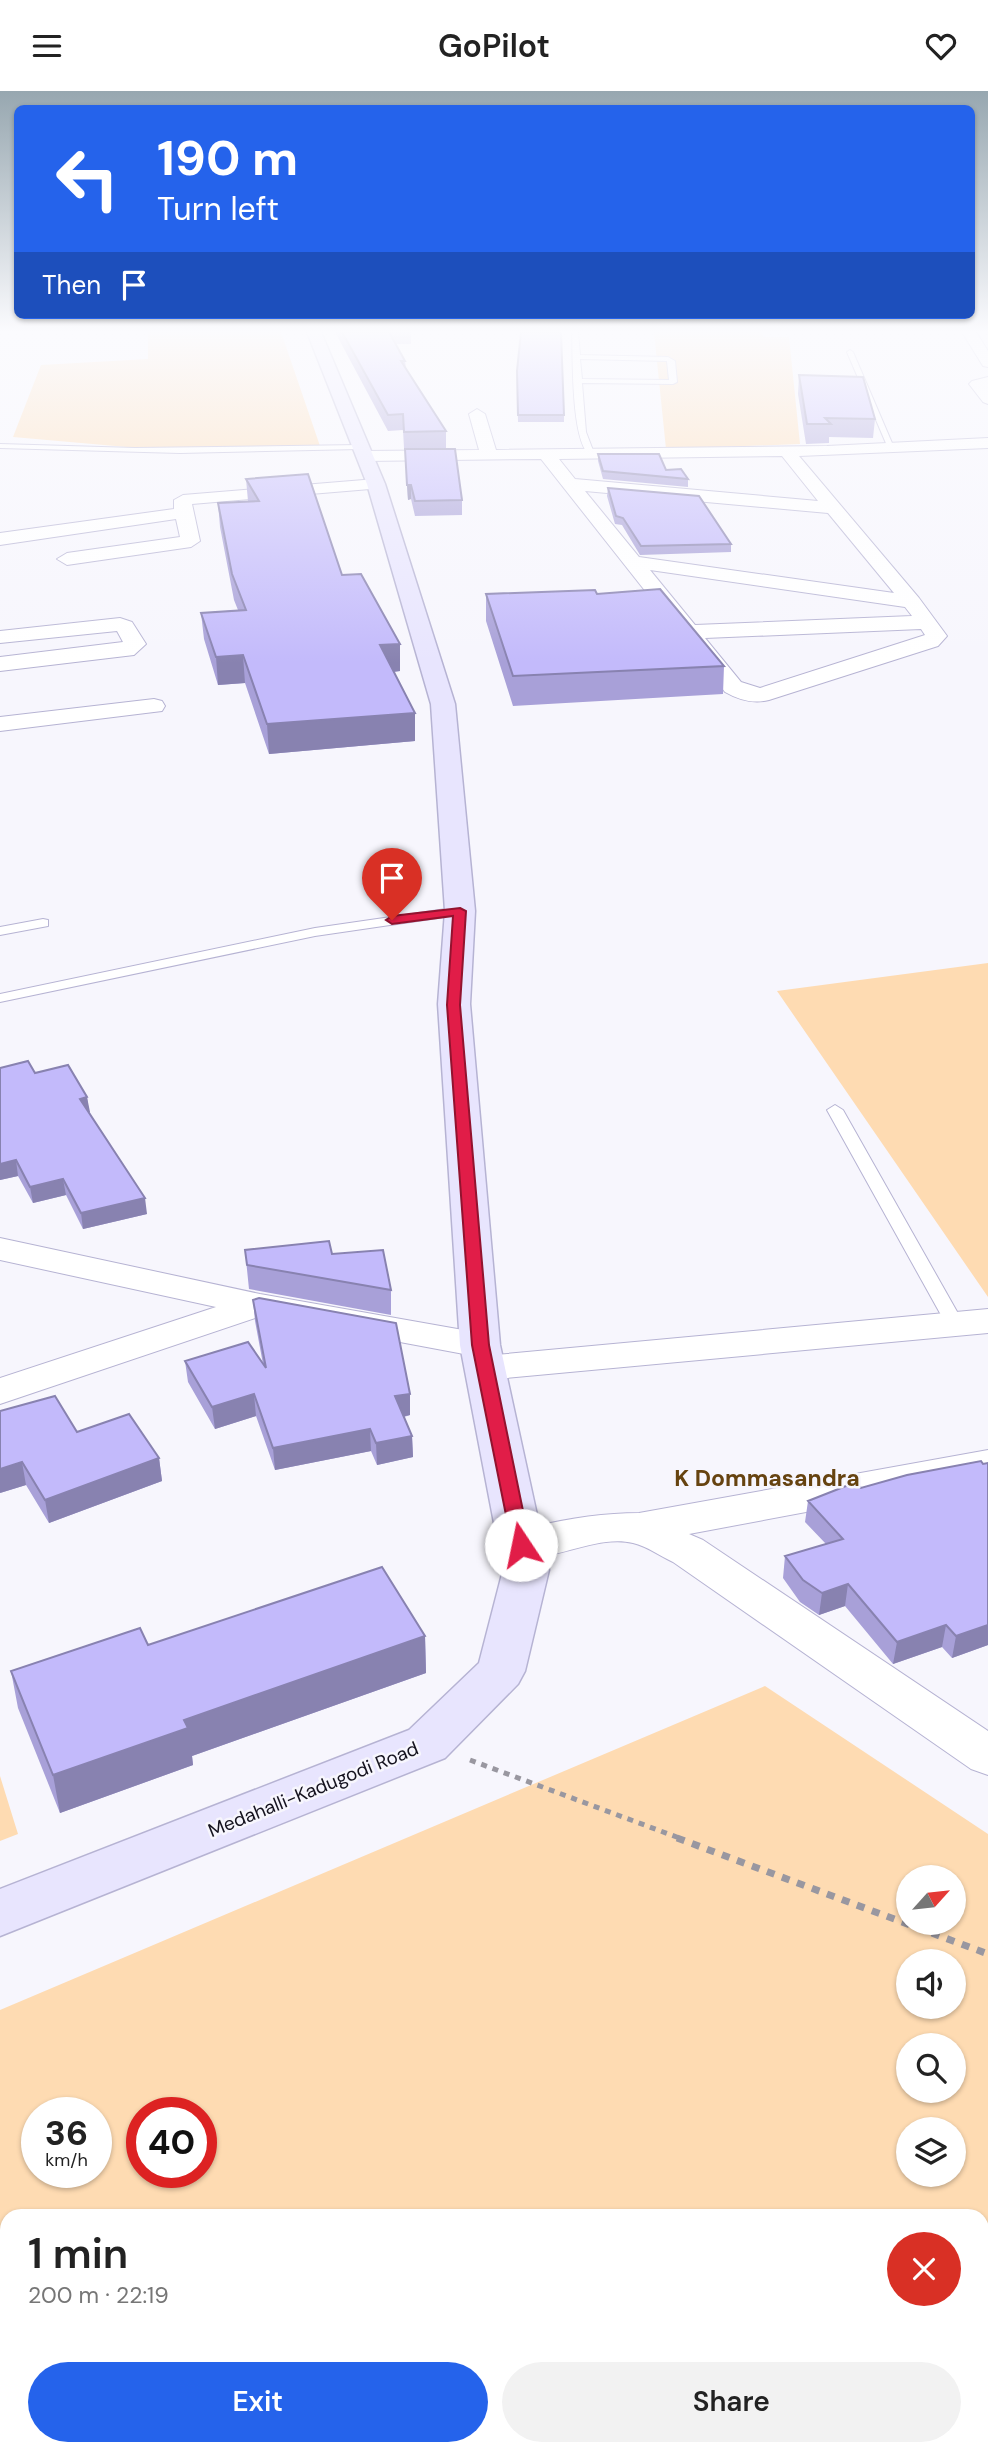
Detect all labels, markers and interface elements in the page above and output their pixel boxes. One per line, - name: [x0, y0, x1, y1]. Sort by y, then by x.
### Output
- text: GoPilot: [438, 25, 550, 67]
- icon: menu: [28, 27, 66, 65]
- icon: heart: [922, 27, 960, 65]
- text: 190 m: [157, 126, 298, 190]
- icon: left: [42, 133, 133, 224]
- text: Turn left: [157, 188, 279, 230]
- icon: arrive: [115, 266, 153, 304]
- text: Then: [42, 268, 101, 302]
- pin: [362, 848, 422, 920]
- icon: arrive: [373, 859, 411, 897]
- district label: K Dommasandra: [674, 1463, 860, 1493]
- position arrow: [484, 1508, 558, 1582]
- street label: Medahalli-Kadugodi Road: [204, 1736, 422, 1843]
- north arrow: [896, 1865, 966, 1935]
- map controls: [896, 1865, 966, 2187]
- button: sound: [896, 1949, 966, 2019]
- button: search: [896, 2033, 966, 2103]
- speed limit sign: 40: [126, 2097, 217, 2188]
- text: 36: [45, 2110, 88, 2156]
- button: layers: [896, 2117, 966, 2187]
- text: km/h: [45, 2148, 88, 2172]
- text: 1 min: [28, 2226, 128, 2281]
- button: close: [887, 2232, 961, 2306]
- text: 200 m · 22:19: [28, 2280, 169, 2310]
- button: Exit: [28, 2362, 488, 2442]
- button: Share: [502, 2362, 961, 2442]

